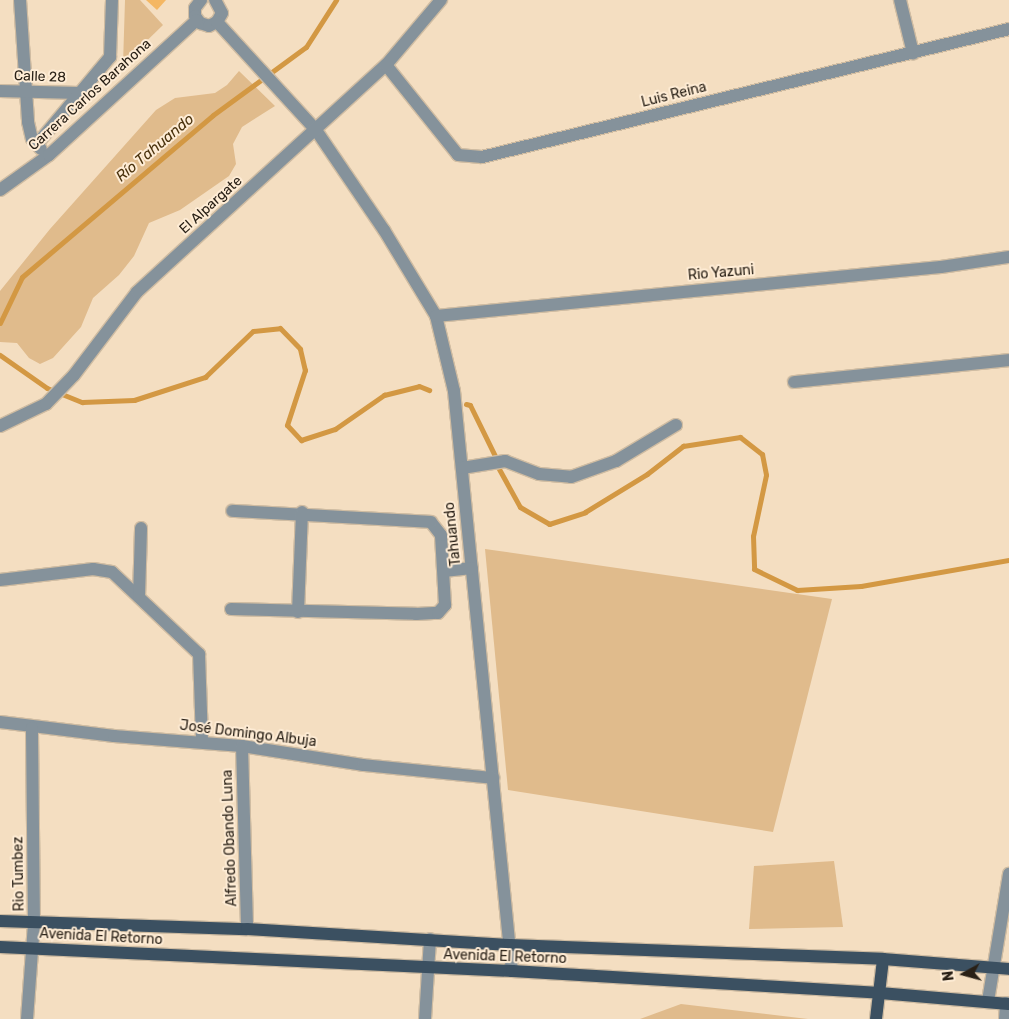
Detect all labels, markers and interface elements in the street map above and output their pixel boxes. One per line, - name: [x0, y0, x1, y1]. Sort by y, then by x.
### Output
- street label: Carrera Carlos Barahona: [25, 36, 155, 154]
- street label: Calle 28: [14, 68, 66, 86]
- street label: Luis Reina: [640, 79, 708, 111]
- water label: Río Tahuando: [112, 110, 198, 186]
- street label: El Alpargate: [176, 172, 246, 238]
- street label: Rio Yazuni: [687, 262, 755, 284]
- street label: Tahuando: [441, 501, 465, 567]
- street label: José Domingo Albuja: [178, 717, 318, 751]
- street label: Alfredo Obando Luna: [219, 769, 241, 907]
- street label: Rio Tumbez: [10, 836, 28, 912]
- street label: Avenida El Retorno: [39, 925, 163, 949]
- street label: Avenida El Retorno: [443, 946, 567, 968]
- north arrow: [939, 949, 989, 999]
- text: N: [940, 970, 958, 982]

